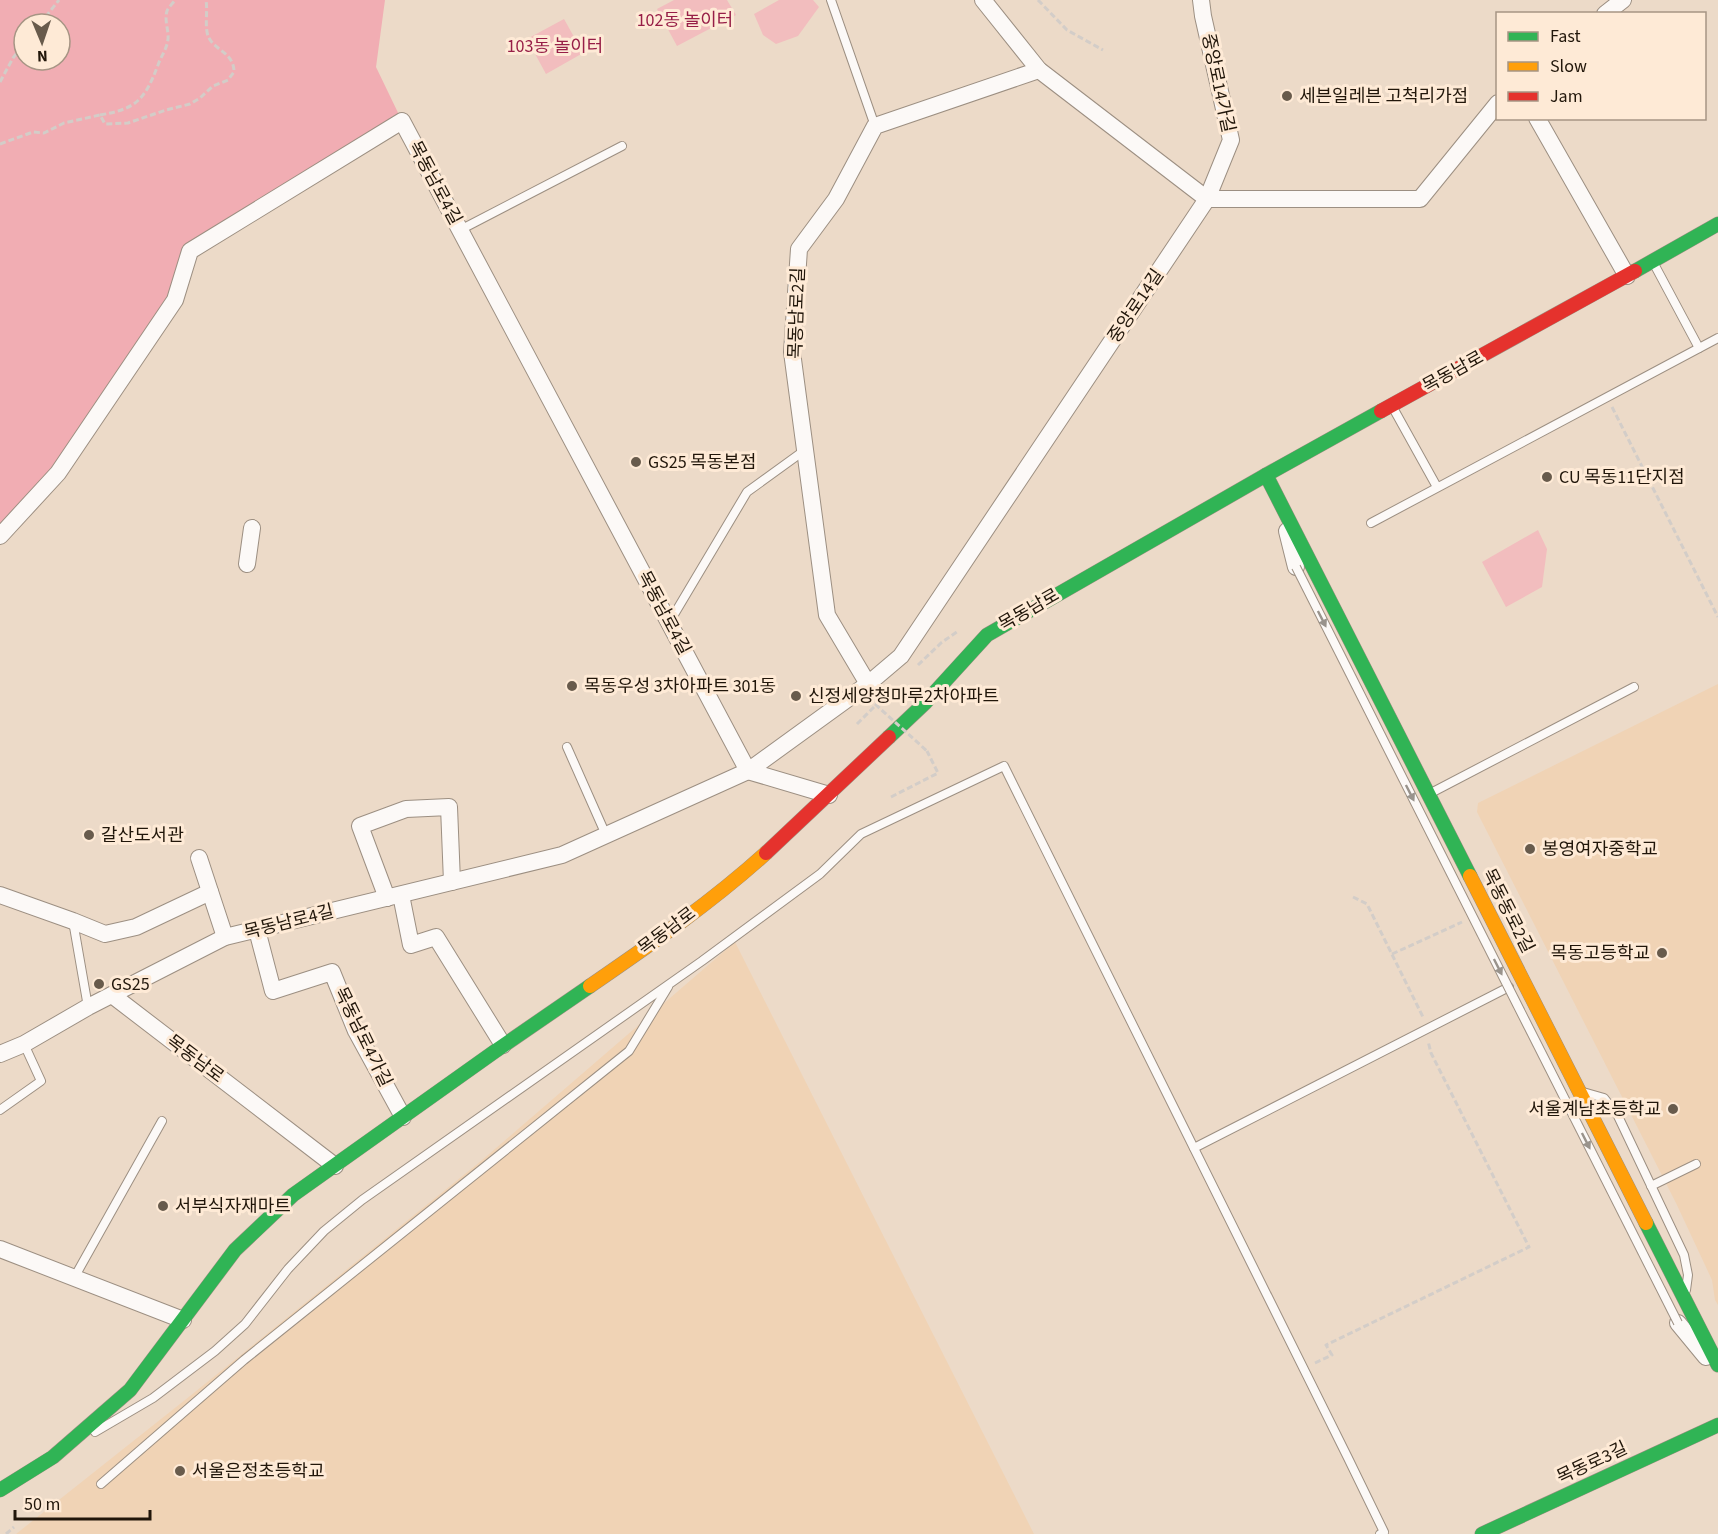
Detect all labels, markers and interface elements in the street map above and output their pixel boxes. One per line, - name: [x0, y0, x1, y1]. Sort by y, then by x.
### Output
- park label: 102동 놀이터: [637, 8, 733, 33]
- north arrow: [12, 12, 72, 72]
- legend: [1496, 12, 1706, 120]
- text: Fast: [1550, 24, 1581, 49]
- street label: 중앙로14가길: [1195, 31, 1241, 135]
- park label: 103동 놀이터: [507, 34, 603, 59]
- text: N: [37, 45, 48, 67]
- text: Slow: [1550, 54, 1587, 79]
- place label: 세븐일레븐 고척리가점: [1299, 84, 1468, 109]
- text: Jam: [1550, 84, 1583, 109]
- marker: 세븐일레븐 고척리가점: [1280, 89, 1294, 103]
- street label: 목동남로4길: [402, 137, 468, 229]
- street label: 중앙로14길: [1102, 264, 1170, 348]
- street label: 목동남로2길: [783, 267, 811, 359]
- street label: 목동남로: [1418, 345, 1488, 399]
- place label: GS25 목동본점: [648, 450, 756, 475]
- marker: GS25 목동본점: [629, 455, 643, 469]
- place label: CU 목동11단지점: [1559, 465, 1685, 490]
- marker: CU 목동11단지점: [1540, 470, 1554, 484]
- street label: 목동남로4길: [631, 567, 697, 659]
- street label: 목동남로: [994, 583, 1064, 637]
- one-way arrow: [1318, 610, 1327, 627]
- place label: 목동우성 3차아파트 301동: [584, 674, 776, 699]
- marker: 목동우성 3차아파트 301동: [565, 679, 579, 693]
- place label: 신정세양청마루2차아파트: [808, 684, 999, 709]
- marker: 신정세양청마루2차아파트: [789, 689, 803, 703]
- one-way arrow: [1405, 784, 1415, 802]
- place label: 갈산도서관: [101, 823, 184, 848]
- marker: 갈산도서관: [82, 828, 96, 842]
- place label: 봉영여자중학교: [1542, 837, 1658, 862]
- marker: 봉영여자중학교: [1523, 842, 1537, 856]
- street label: 목동동로2길: [1476, 864, 1540, 958]
- street label: 목동남로4길: [241, 899, 337, 945]
- street label: 목동남로: [633, 901, 701, 961]
- place label: 목동고등학교: [1551, 941, 1650, 966]
- marker: 목동고등학교: [1655, 946, 1669, 960]
- one-way arrow: [1493, 959, 1503, 976]
- place label: GS25: [111, 972, 150, 997]
- marker: GS25: [92, 977, 106, 991]
- street label: 목동남로4가길: [328, 983, 398, 1091]
- street label: 목동남로: [161, 1029, 229, 1089]
- place label: 서울계남초등학교: [1529, 1097, 1661, 1122]
- marker: 서울계남초등학교: [1666, 1102, 1680, 1116]
- one-way arrow: [1581, 1132, 1591, 1150]
- place label: 서부식자재마트: [175, 1194, 291, 1219]
- marker: 서부식자재마트: [156, 1199, 170, 1213]
- street label: 목동로3길: [1553, 1436, 1631, 1490]
- place label: 서울은정초등학교: [192, 1459, 324, 1484]
- marker: 서울은정초등학교: [173, 1464, 187, 1478]
- scale bar: [15, 1483, 150, 1521]
- text: 50 m: [24, 1492, 60, 1517]

